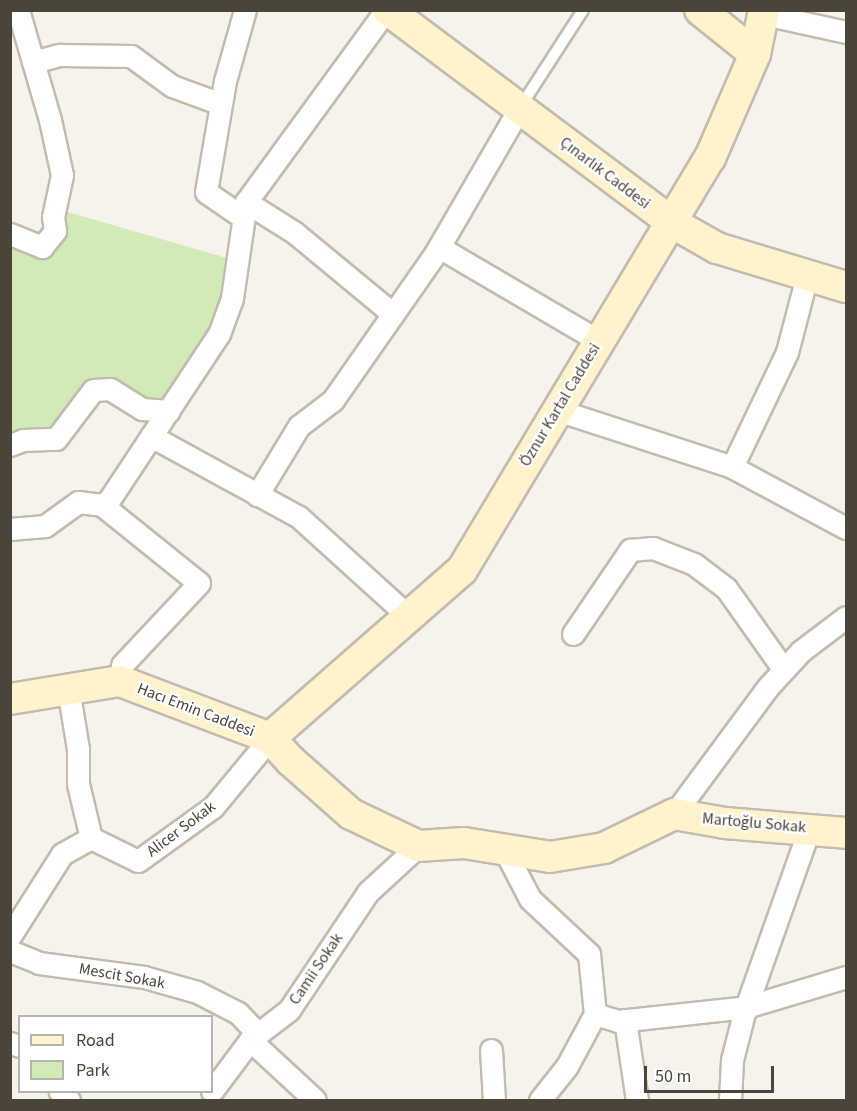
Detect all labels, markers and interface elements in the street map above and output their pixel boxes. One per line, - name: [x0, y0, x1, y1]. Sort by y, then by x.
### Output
- street label: Çınarlık Caddesi: [556, 133, 654, 213]
- street label: Öznur Kartal Caddesi: [516, 340, 604, 470]
- street label: Hacı Emin Caddesi: [135, 679, 257, 741]
- street label: Alicer Sokak: [143, 797, 219, 861]
- street label: Martoğlu Sokak: [701, 809, 807, 837]
- street label: Camii Sokak: [285, 929, 347, 1009]
- street label: Mescit Sokak: [77, 959, 167, 993]
- legend: [18, 1015, 213, 1093]
- text: Road: [76, 1028, 115, 1053]
- scale bar: [647, 1054, 778, 1092]
- text: Park: [76, 1058, 110, 1083]
- text: 50 m: [655, 1064, 691, 1089]

